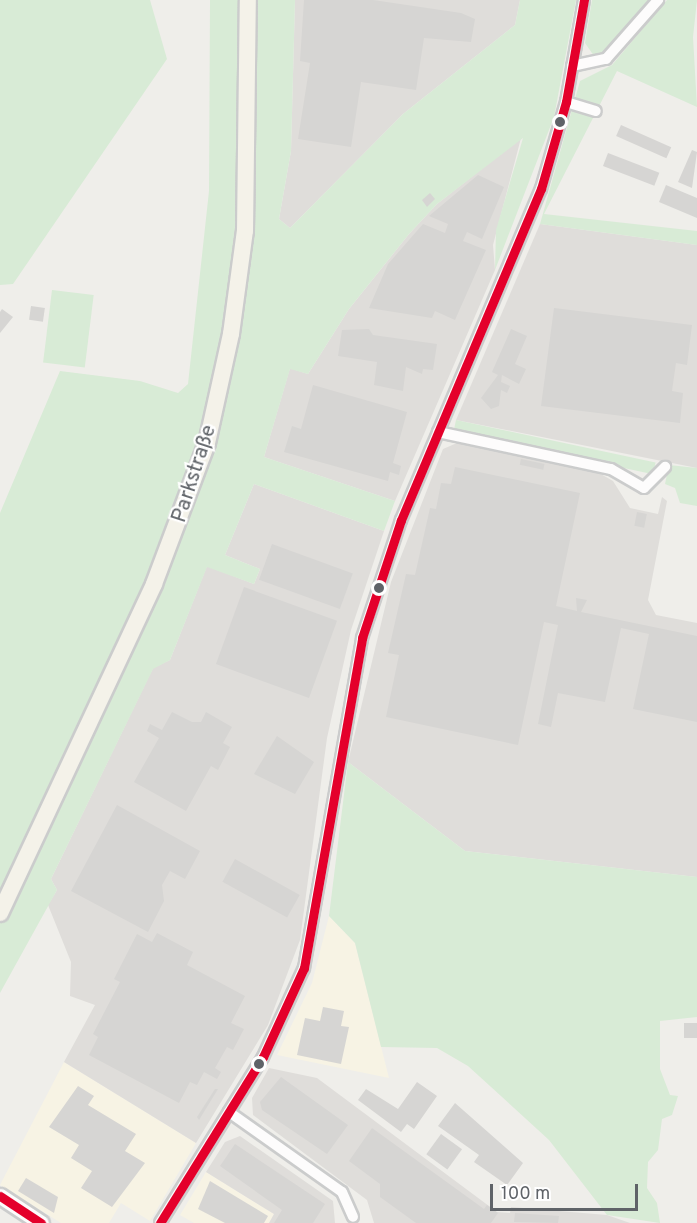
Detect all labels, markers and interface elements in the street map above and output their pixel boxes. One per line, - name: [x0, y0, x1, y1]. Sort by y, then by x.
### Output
- unlabelled marker: [554, 116, 566, 128]
- street label: Parkstraße: [167, 422, 223, 526]
- unlabelled marker: [373, 582, 385, 594]
- unlabelled marker: [253, 1058, 265, 1070]
- scale bar: [493, 1172, 642, 1210]
- text: 100 m: [501, 1183, 550, 1206]

